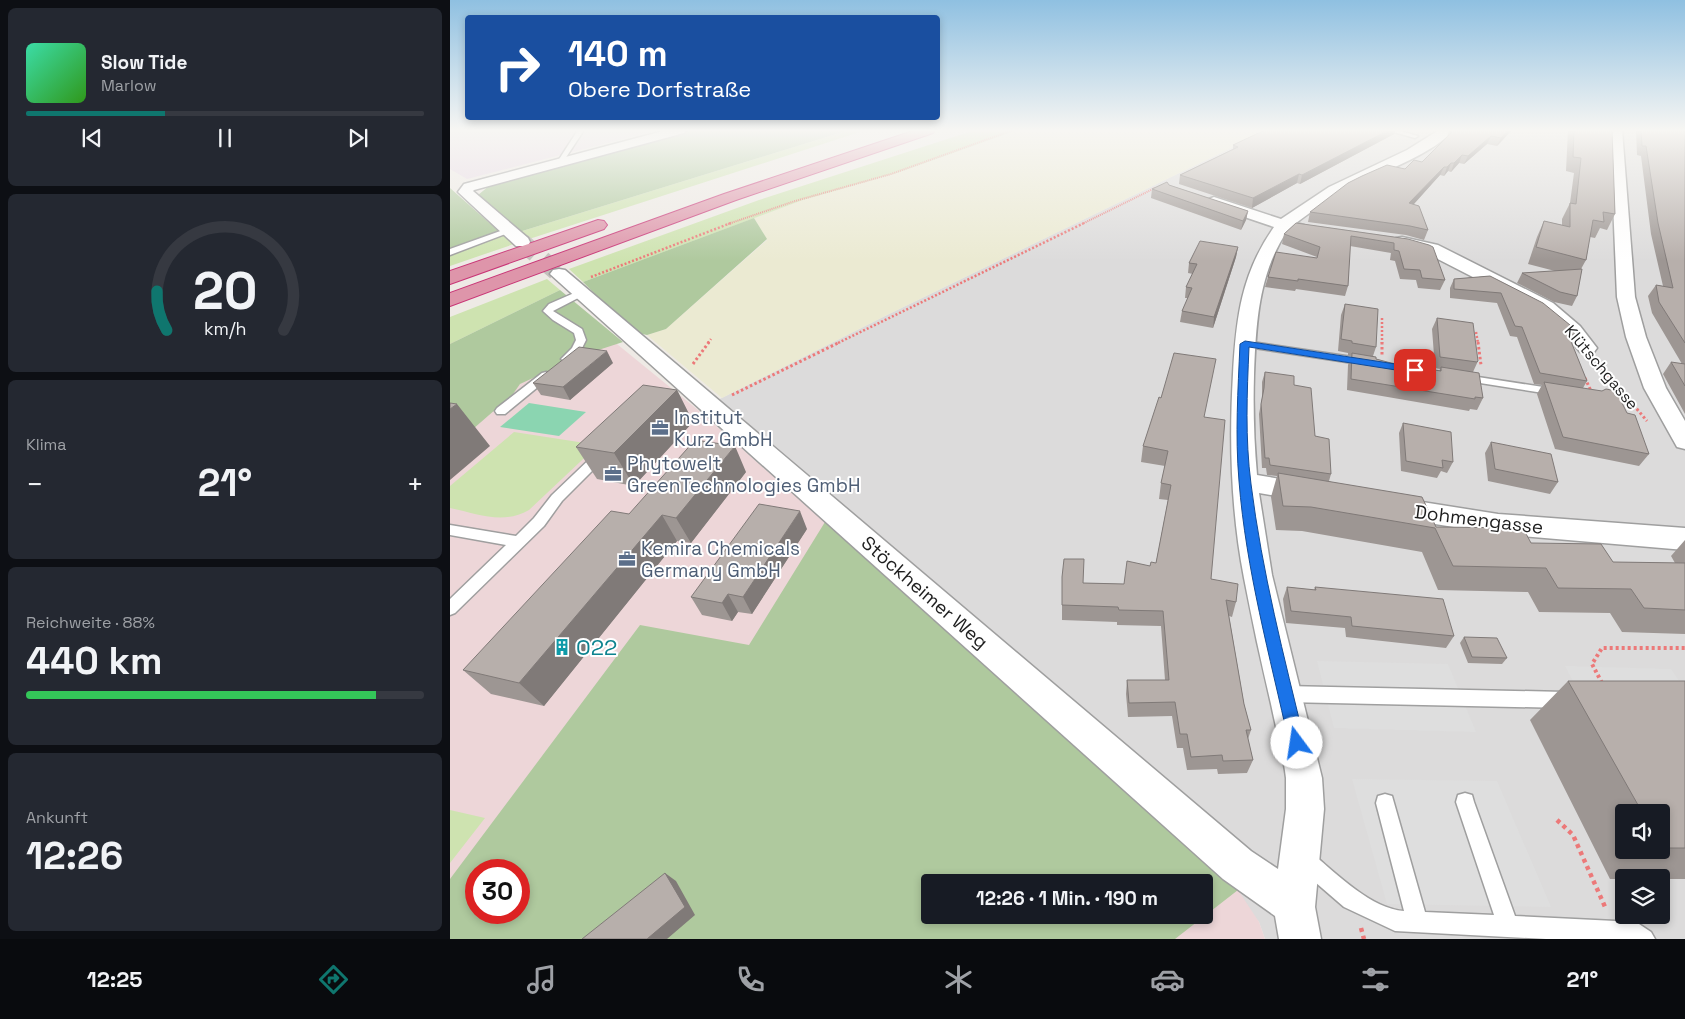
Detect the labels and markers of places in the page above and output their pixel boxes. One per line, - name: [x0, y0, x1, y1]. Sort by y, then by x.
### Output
- pin: [1394, 349, 1436, 391]
- place label: Institut Kurz GmbH: [674, 405, 773, 452]
- office icon: Institut Kurz GmbH: [650, 418, 670, 438]
- place label: Phytowelt GreenTechnologies GmbH: [627, 451, 860, 498]
- office icon: Phytowelt GreenTechnologies GmbH: [603, 464, 623, 484]
- place label: Kemira Chemicals Germany GmbH: [641, 536, 800, 583]
- office icon: Kemira Chemicals Germany GmbH: [617, 549, 637, 569]
- place label: O22: [576, 633, 617, 661]
- building icon: O22: [552, 637, 572, 657]

